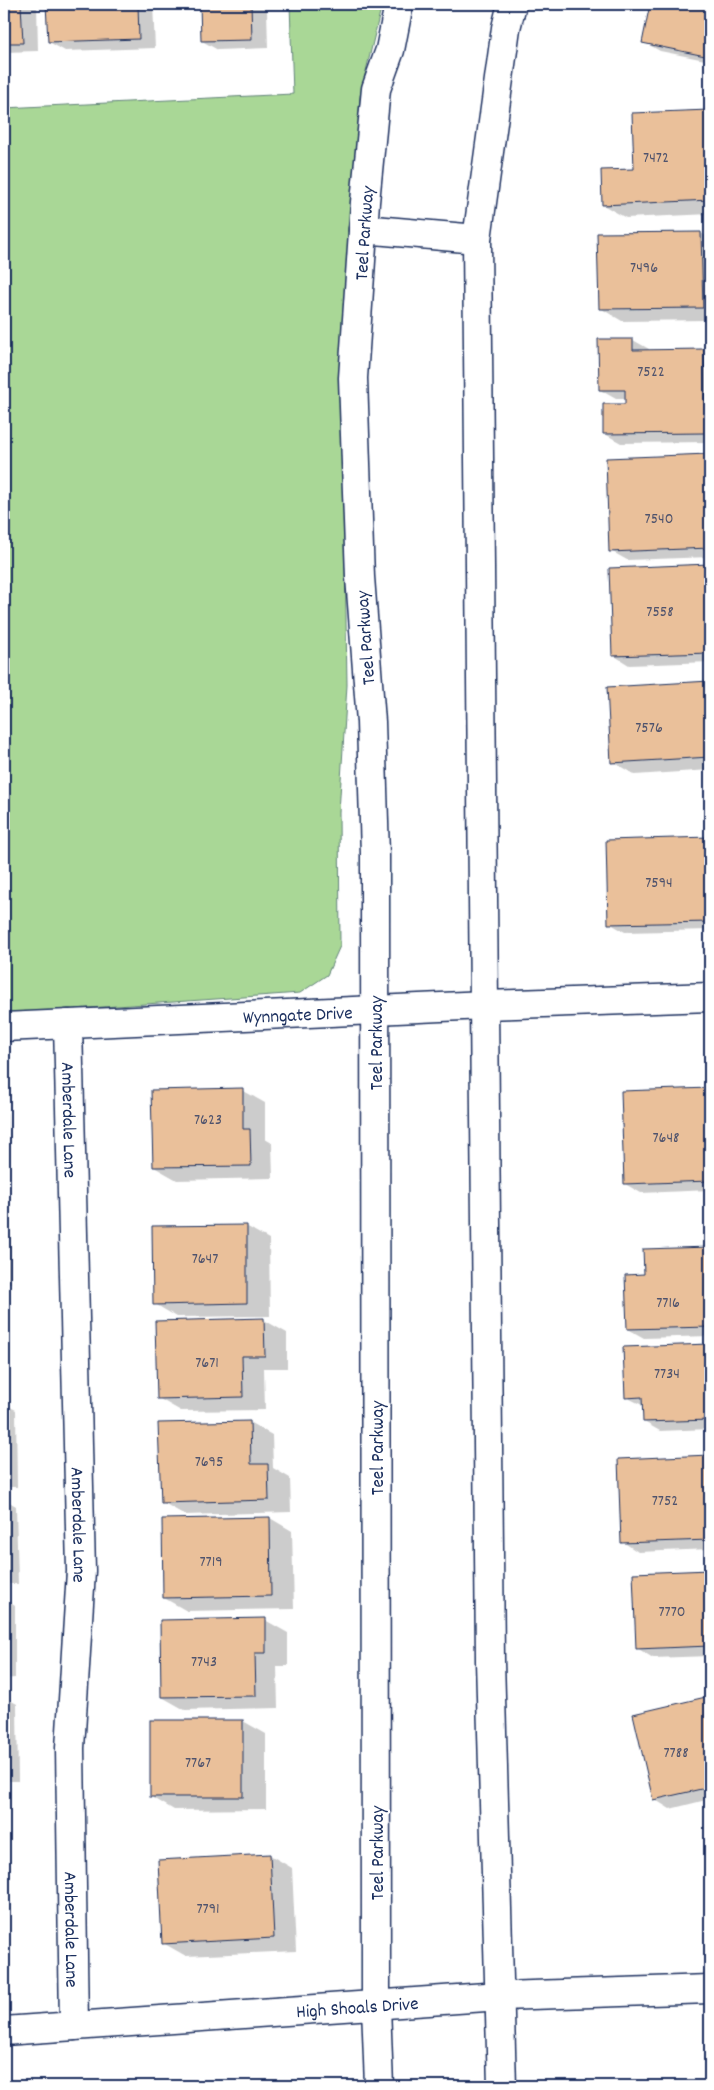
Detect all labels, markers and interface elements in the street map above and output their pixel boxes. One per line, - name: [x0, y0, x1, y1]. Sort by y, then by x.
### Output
- house number: 7472: [643, 147, 669, 170]
- street label: Teel Parkway: [350, 185, 384, 281]
- house number: 7496: [630, 257, 658, 280]
- house number: 7522: [637, 361, 665, 384]
- house number: 7540: [645, 508, 673, 531]
- street label: Teel Parkway: [351, 589, 384, 686]
- house number: 7558: [646, 601, 674, 624]
- house number: 7576: [635, 717, 663, 740]
- house number: 7594: [645, 872, 673, 895]
- street label: Teel Parkway: [365, 995, 392, 1090]
- street label: Wynngate Drive: [242, 1001, 353, 1033]
- street label: Amberdale Lane: [52, 1062, 82, 1178]
- house number: 7623: [194, 1109, 222, 1132]
- house number: 7648: [652, 1127, 680, 1150]
- house number: 7647: [192, 1248, 218, 1271]
- house number: 7716: [656, 1292, 680, 1315]
- house number: 7671: [195, 1352, 219, 1375]
- house number: 7734: [654, 1363, 680, 1386]
- street label: Teel Parkway: [366, 1400, 393, 1495]
- house number: 7695: [195, 1451, 223, 1474]
- street label: Amberdale Lane: [62, 1467, 91, 1583]
- house number: 7752: [652, 1490, 678, 1513]
- house number: 7719: [199, 1551, 223, 1574]
- house number: 7770: [658, 1601, 686, 1624]
- house number: 7743: [191, 1651, 217, 1674]
- house number: 7788: [663, 1742, 689, 1765]
- house number: 7767: [185, 1752, 211, 1775]
- street label: Teel Parkway: [366, 1805, 393, 1900]
- street label: Amberdale Lane: [55, 1871, 83, 1988]
- house number: 7791: [196, 1898, 220, 1921]
- street label: High Shoals Drive: [295, 1992, 419, 2027]

